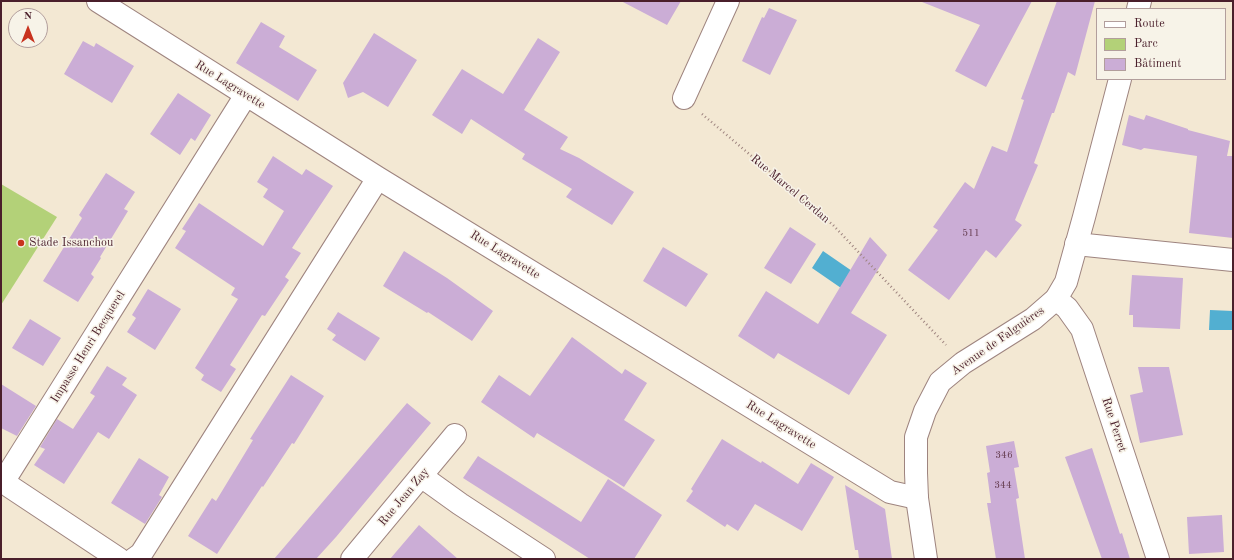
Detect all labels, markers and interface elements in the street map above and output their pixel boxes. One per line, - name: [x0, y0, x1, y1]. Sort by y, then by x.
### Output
- north arrow: [8, 8, 48, 48]
- legend: [1096, 8, 1226, 80]
- text: N: [24, 11, 32, 22]
- text: Route: [1134, 18, 1165, 30]
- text: Parc: [1134, 38, 1158, 50]
- street label: Rue Lagravette: [192, 58, 268, 112]
- text: Bâtiment: [1134, 58, 1181, 70]
- street label: Rue Marcel Cerdan: [747, 152, 833, 226]
- house number: 511: [962, 227, 980, 239]
- street label: Rue Lagravette: [467, 228, 543, 282]
- place label: Stade Issanchou: [29, 236, 113, 250]
- marker: Stade Issanchou: [16, 238, 26, 248]
- street label: Impasse Henri Becquerel: [48, 288, 128, 406]
- street label: Avenue de Falguières: [949, 303, 1047, 379]
- street label: Rue Perret: [1098, 396, 1130, 454]
- street label: Rue Lagravette: [743, 398, 819, 452]
- house number: 346: [995, 449, 1013, 461]
- street label: Rue Jean Zay: [375, 465, 433, 529]
- house number: 344: [994, 479, 1012, 491]

